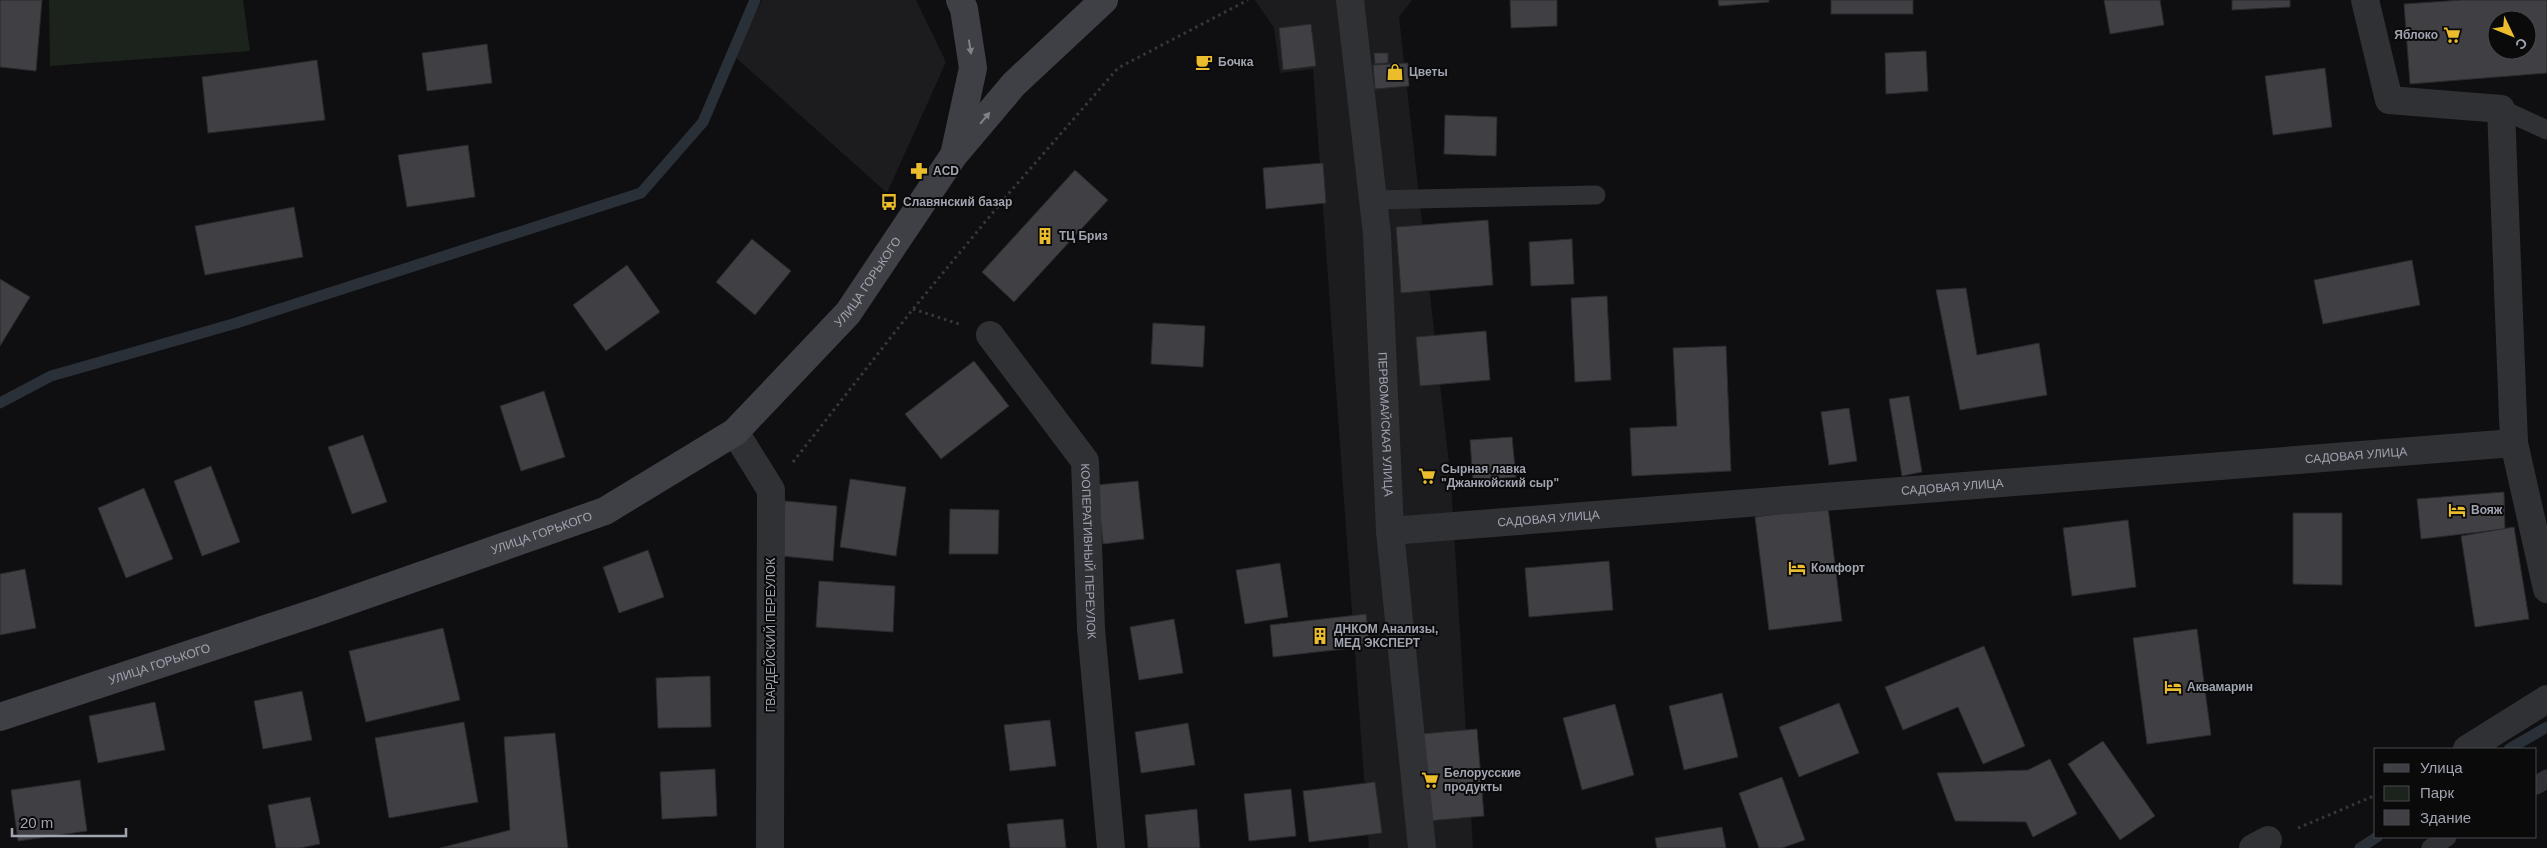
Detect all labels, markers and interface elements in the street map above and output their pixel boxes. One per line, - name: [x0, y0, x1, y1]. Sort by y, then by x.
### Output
- north arrow: [2487, 10, 2537, 60]
- supermarket icon: Яблоко: [2442, 25, 2462, 45]
- place label: Яблоко: [2394, 28, 2438, 42]
- text: С: [2512, 35, 2531, 53]
- one-way arrow: [966, 40, 974, 56]
- cafe icon: Бочка: [1194, 52, 1214, 72]
- place label: Бочка: [1218, 55, 1254, 69]
- shop icon: Цветы: [1385, 62, 1405, 82]
- place label: Цветы: [1409, 65, 1448, 79]
- one-way arrow: [980, 111, 991, 124]
- pharmacy icon: ACD: [909, 161, 929, 181]
- place label: ACD: [933, 164, 959, 178]
- bus stop icon: Славянский базар: [879, 192, 899, 212]
- place label: Славянский базар: [903, 195, 1012, 209]
- building icon: ТЦ Бриз: [1035, 226, 1055, 246]
- place label: ТЦ Бриз: [1059, 229, 1108, 243]
- street label: УЛИЦА ГОРЬКОГО: [832, 234, 904, 330]
- street label: ПЕРВОМАЙСКАЯ УЛИЦА: [1375, 352, 1395, 497]
- street label: САДОВАЯ УЛИЦА: [2304, 444, 2408, 466]
- place label: Сырная лавка "Джанкойский сыр": [1441, 462, 1559, 490]
- street label: КООПЕРАТИВНЫЙ ПЕРЕУЛОК: [1078, 463, 1099, 640]
- supermarket icon: Сырная лавка "Джанкойский сыр": [1417, 466, 1437, 486]
- street label: САДОВАЯ УЛИЦА: [1901, 476, 2004, 498]
- hotel icon: Вояж: [2447, 500, 2467, 520]
- place label: Вояж: [2471, 503, 2503, 517]
- street label: САДОВАЯ УЛИЦА: [1497, 508, 1600, 530]
- street label: УЛИЦА ГОРЬКОГО: [489, 509, 594, 557]
- street label: ГВАРДЕЙСКИЙ ПЕРЕУЛОК: [763, 558, 778, 712]
- hotel icon: Комфорт: [1787, 558, 1807, 578]
- place label: Комфорт: [1811, 561, 1865, 575]
- place label: ДНКОМ Анализы, МЕД ЭКСПЕРТ: [1334, 622, 1438, 650]
- building icon: ДНКОМ Анализы, МЕД ЭКСПЕРТ: [1310, 626, 1330, 646]
- street label: УЛИЦА ГОРЬКОГО: [107, 641, 212, 688]
- hotel icon: Аквамарин: [2163, 677, 2183, 697]
- place label: Аквамарин: [2187, 680, 2253, 694]
- legend: [2374, 748, 2537, 838]
- text: Улица: [2420, 759, 2463, 776]
- place label: Белорусские продукты: [1444, 766, 1521, 794]
- supermarket icon: Белорусские продукты: [1420, 770, 1440, 790]
- text: Парк: [2420, 784, 2454, 801]
- scale bar: [12, 806, 126, 838]
- text: Здание: [2420, 809, 2471, 826]
- text: 20 m: [20, 814, 53, 831]

